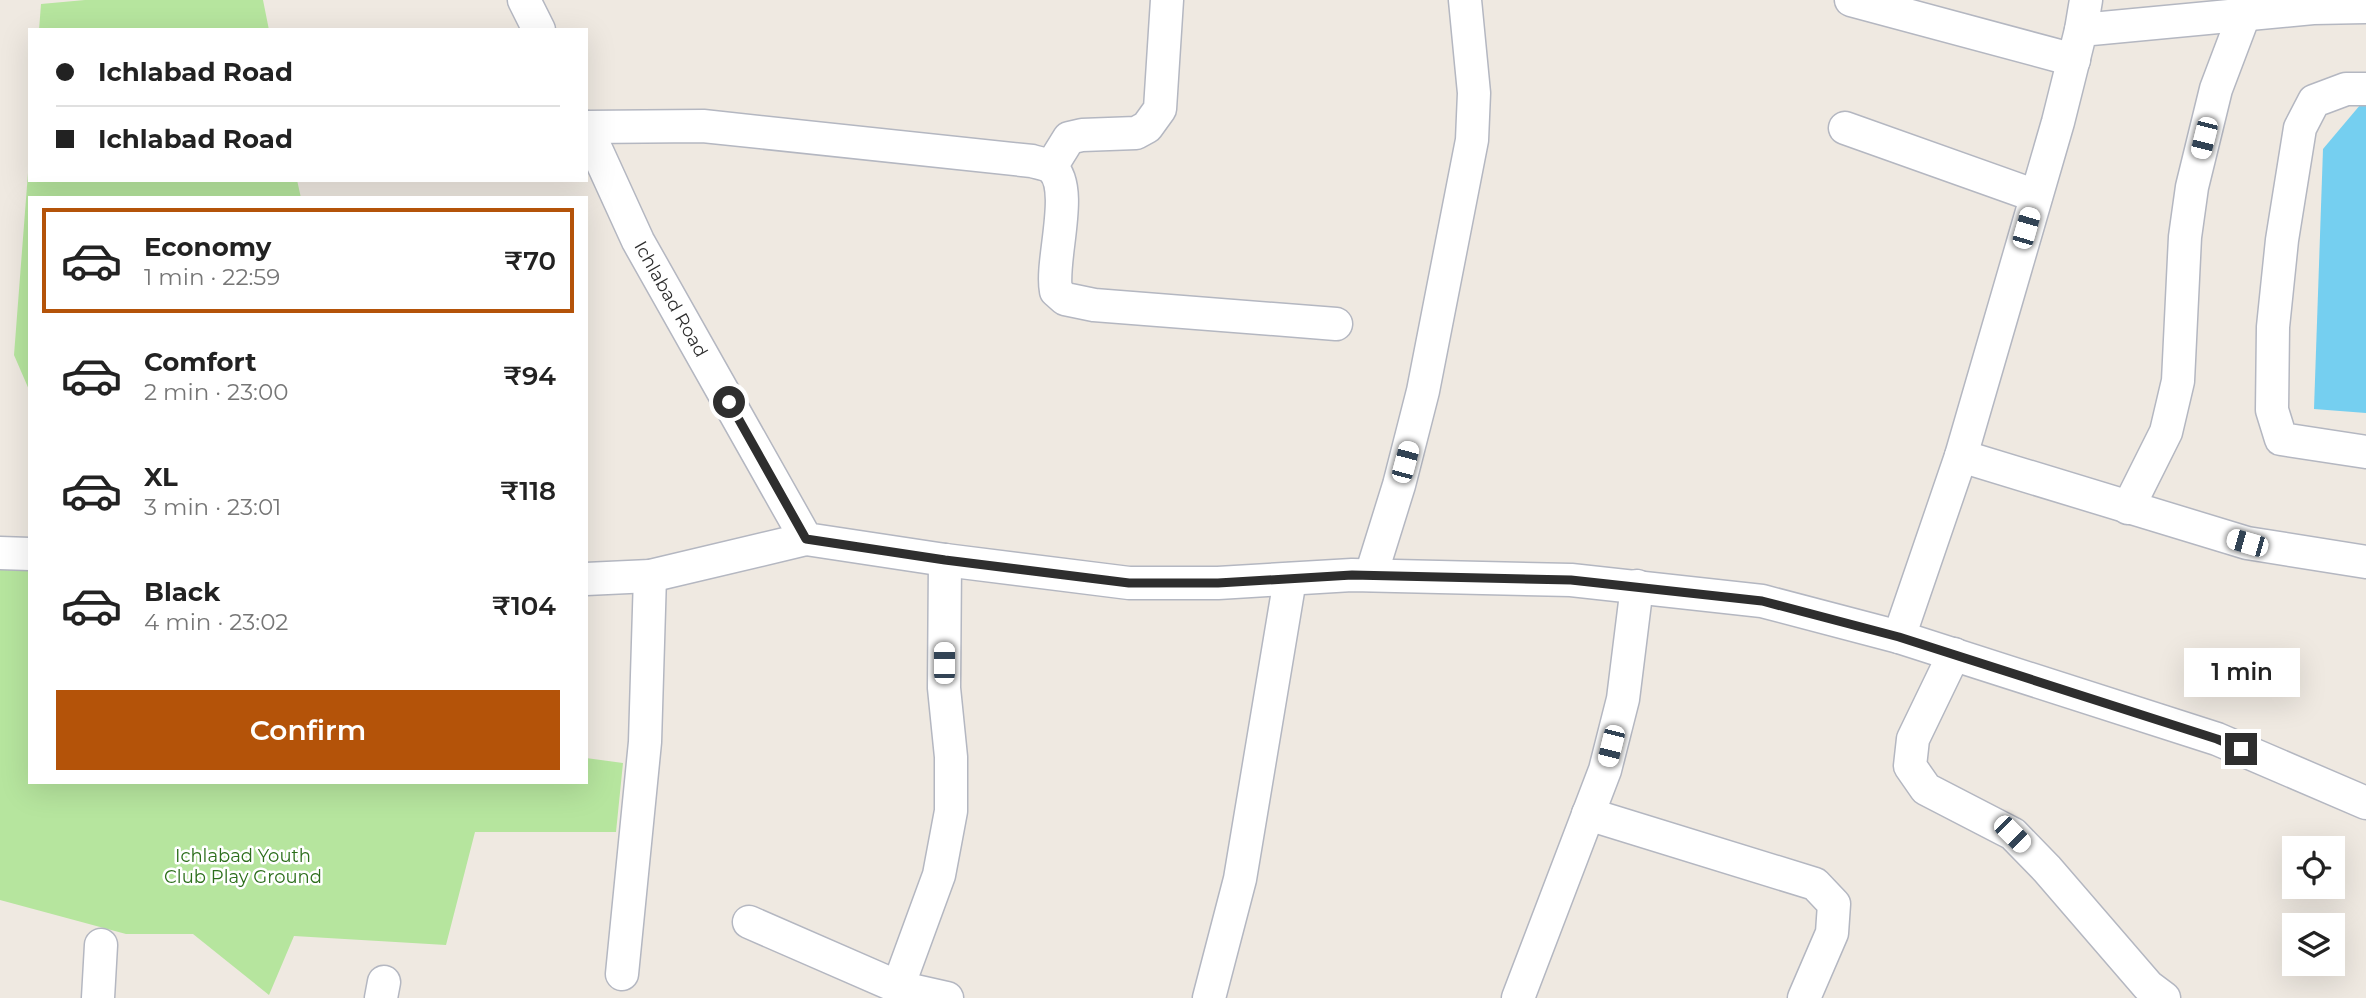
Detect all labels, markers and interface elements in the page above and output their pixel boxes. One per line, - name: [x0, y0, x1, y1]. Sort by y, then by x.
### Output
- text: Ichlabad Road: [98, 56, 293, 88]
- car: [2189, 115, 2220, 161]
- text: Ichlabad Road: [98, 123, 293, 155]
- car: [2011, 205, 2042, 251]
- icon: car: [60, 229, 123, 292]
- text: Economy: [144, 231, 271, 263]
- street label: Ichlabad Road: [629, 237, 712, 361]
- text: ₹70: [504, 245, 556, 277]
- text: 1 min · 22:59: [144, 263, 280, 291]
- icon: car: [60, 344, 123, 407]
- text: Comfort: [144, 346, 256, 378]
- text: ₹94: [503, 360, 556, 392]
- text: 2 min · 23:00: [144, 378, 288, 406]
- route start: [713, 386, 745, 418]
- car: [1390, 439, 1421, 485]
- icon: car: [60, 459, 123, 522]
- text: XL: [144, 461, 178, 493]
- text: ₹118: [500, 475, 556, 507]
- text: 3 min · 23:01: [144, 493, 281, 521]
- car: [2224, 527, 2271, 559]
- icon: car: [60, 574, 123, 637]
- text: Black: [144, 576, 220, 608]
- text: ₹104: [492, 590, 556, 622]
- text: 4 min · 23:02: [144, 608, 288, 636]
- car: [934, 642, 955, 684]
- callout: 1 min: [2183, 648, 2299, 696]
- text: 1 min: [2211, 658, 2273, 686]
- button: Confirm: [56, 690, 560, 770]
- car: [1596, 723, 1627, 769]
- route end: [2225, 733, 2257, 765]
- car: [1990, 812, 2035, 856]
- map controls: [2282, 836, 2345, 976]
- button: locate: [2282, 836, 2345, 899]
- park label: Ichlabad Youth Club Play Ground: [164, 845, 322, 888]
- button: layers: [2282, 913, 2345, 976]

